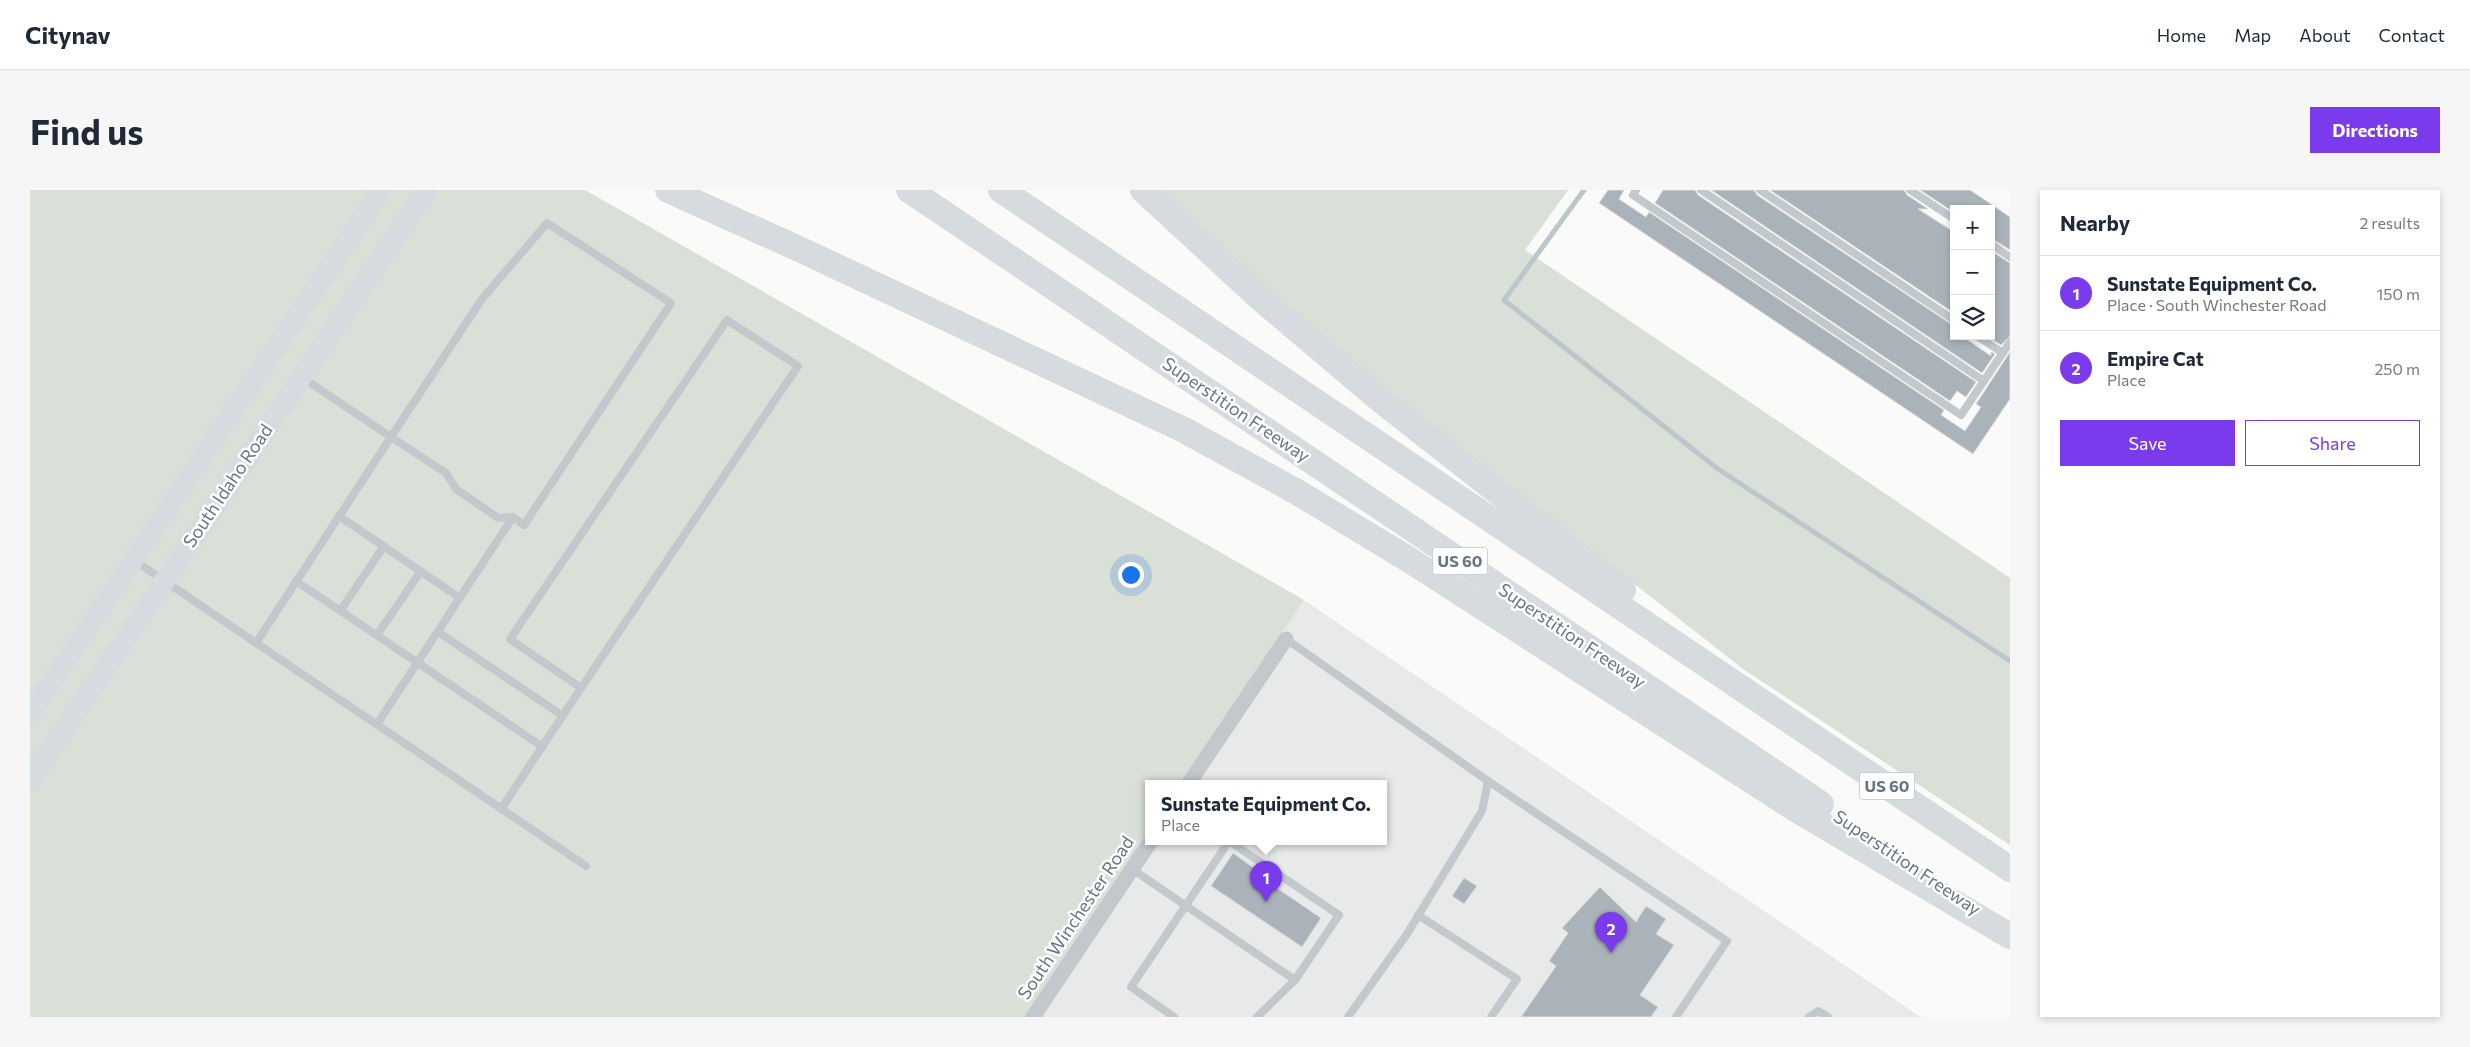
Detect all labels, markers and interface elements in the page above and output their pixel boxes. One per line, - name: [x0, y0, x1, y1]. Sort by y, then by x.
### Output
- text: Citynav: [25, 20, 111, 49]
- text: Home: [2157, 24, 2206, 46]
- text: Map: [2234, 24, 2271, 46]
- text: About: [2299, 24, 2351, 46]
- text: Contact: [2379, 24, 2445, 46]
- button: Directions: [2310, 107, 2440, 153]
- text: Find us: [30, 109, 144, 152]
- map controls: [1950, 205, 1995, 340]
- button: +: [1950, 205, 1995, 250]
- text: Nearby: [2060, 210, 2130, 235]
- text: 2 results: [2359, 213, 2420, 232]
- button: −: [1950, 250, 1995, 295]
- text: Sunstate Equipment Co.: [2107, 272, 2317, 295]
- text: 1: [2072, 284, 2080, 303]
- text: 150 m: [2377, 284, 2420, 303]
- button: layers: [1950, 295, 1995, 340]
- text: Place · South Winchester Road: [2107, 295, 2326, 314]
- text: Empire Cat: [2107, 347, 2204, 370]
- street label: Superstition Freeway: [1159, 352, 1314, 467]
- text: 2: [2071, 359, 2081, 378]
- text: 250 m: [2374, 359, 2420, 378]
- text: Place: [2107, 370, 2146, 389]
- street label: South Idaho Road: [178, 420, 277, 551]
- button: Save: [2060, 420, 2235, 466]
- button: Share: [2245, 420, 2420, 466]
- road number: US 60: [1432, 548, 1488, 574]
- your location: [1118, 562, 1144, 588]
- street label: Superstition Freeway: [1495, 578, 1650, 693]
- road number: US 60: [1860, 772, 1914, 800]
- popup: [1145, 780, 1387, 845]
- text: Sunstate Equipment Co.: [1161, 792, 1371, 815]
- street label: Superstition Freeway: [1830, 805, 1985, 920]
- text: Place: [1161, 815, 1200, 834]
- street label: South Winchester Road: [1012, 832, 1138, 1003]
- pin: 1: [1250, 861, 1282, 902]
- pin: 2: [1595, 912, 1627, 953]

